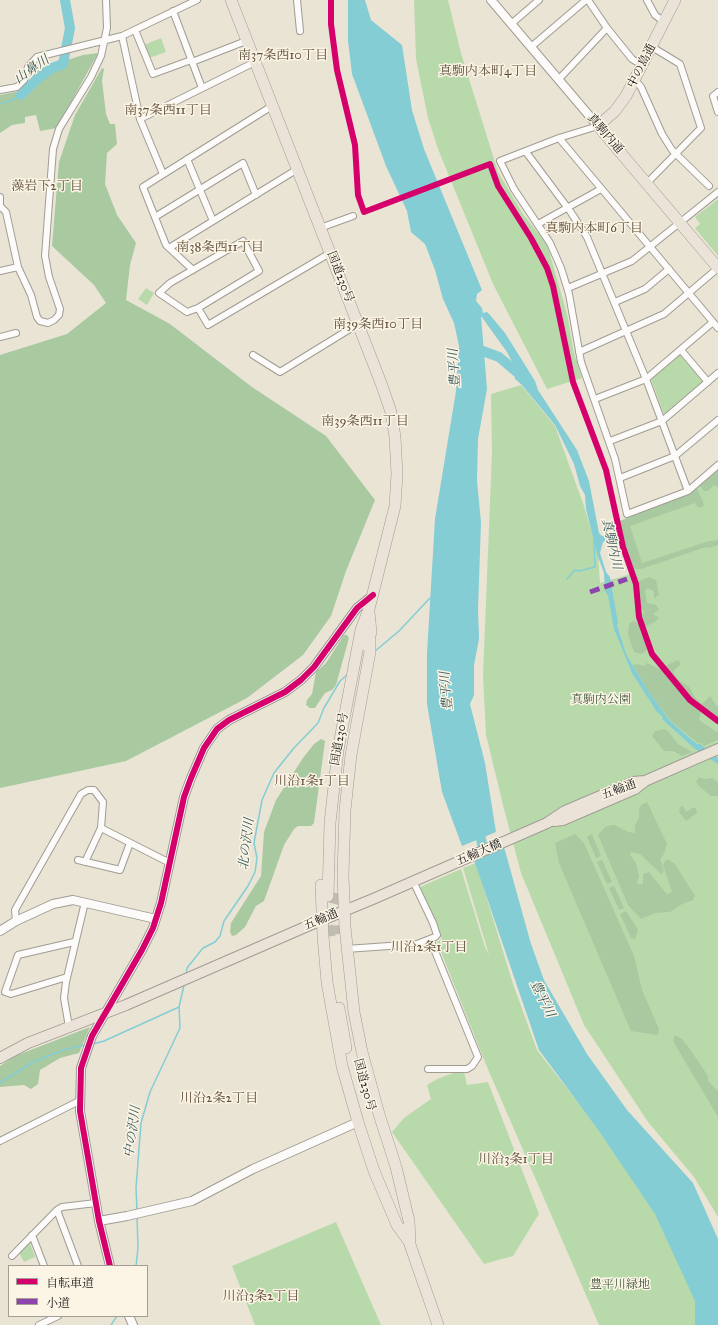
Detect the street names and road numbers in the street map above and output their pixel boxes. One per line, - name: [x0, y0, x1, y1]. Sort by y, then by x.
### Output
- street label: 中の島通: [625, 41, 659, 91]
- street label: 真駒内通: [584, 111, 626, 157]
- street label: 国道230号: [324, 249, 356, 305]
- street label: 国道230号: [328, 711, 352, 767]
- street label: 五輪通: [600, 777, 638, 803]
- street label: 五輪大橋: [454, 837, 504, 869]
- street label: 五輪通: [302, 906, 340, 934]
- street label: 国道230号: [350, 1057, 378, 1113]

